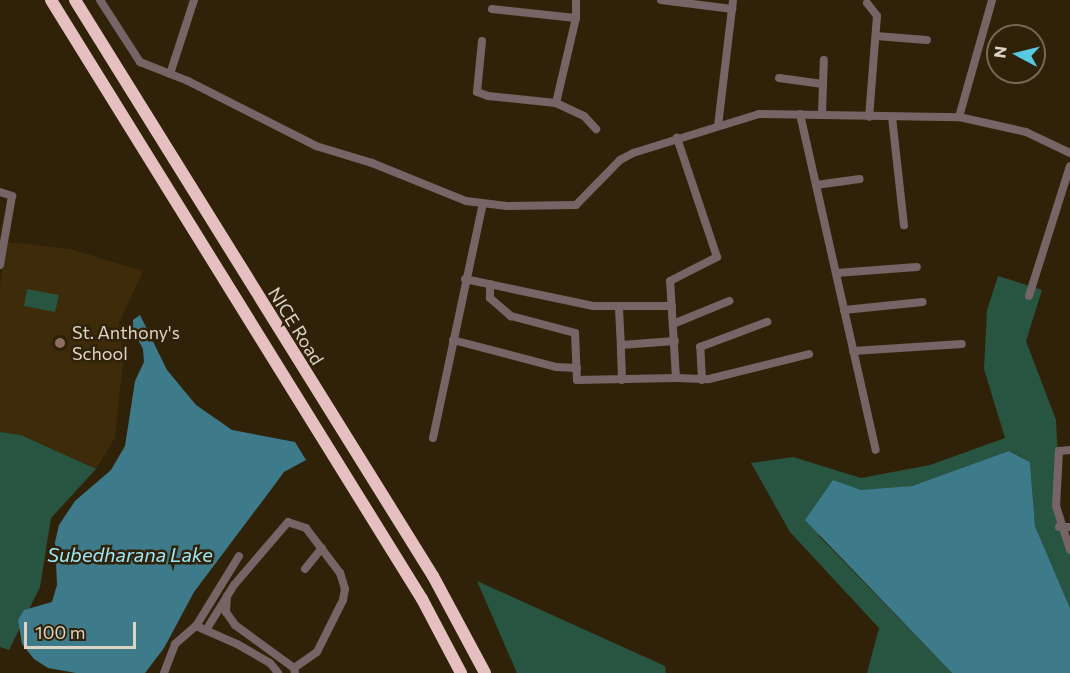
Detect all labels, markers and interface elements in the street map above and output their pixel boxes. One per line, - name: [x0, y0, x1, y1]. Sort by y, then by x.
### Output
- north arrow: [986, 24, 1046, 84]
- text: N: [989, 45, 1010, 59]
- street label: NICE Road: [264, 283, 328, 369]
- place label: St. Anthony's School: [72, 322, 180, 364]
- marker: St. Anthony's School: [53, 336, 67, 350]
- water label: Subedharana Lake: [47, 542, 213, 566]
- scale bar: [27, 610, 140, 648]
- text: 100 m: [35, 621, 85, 643]

